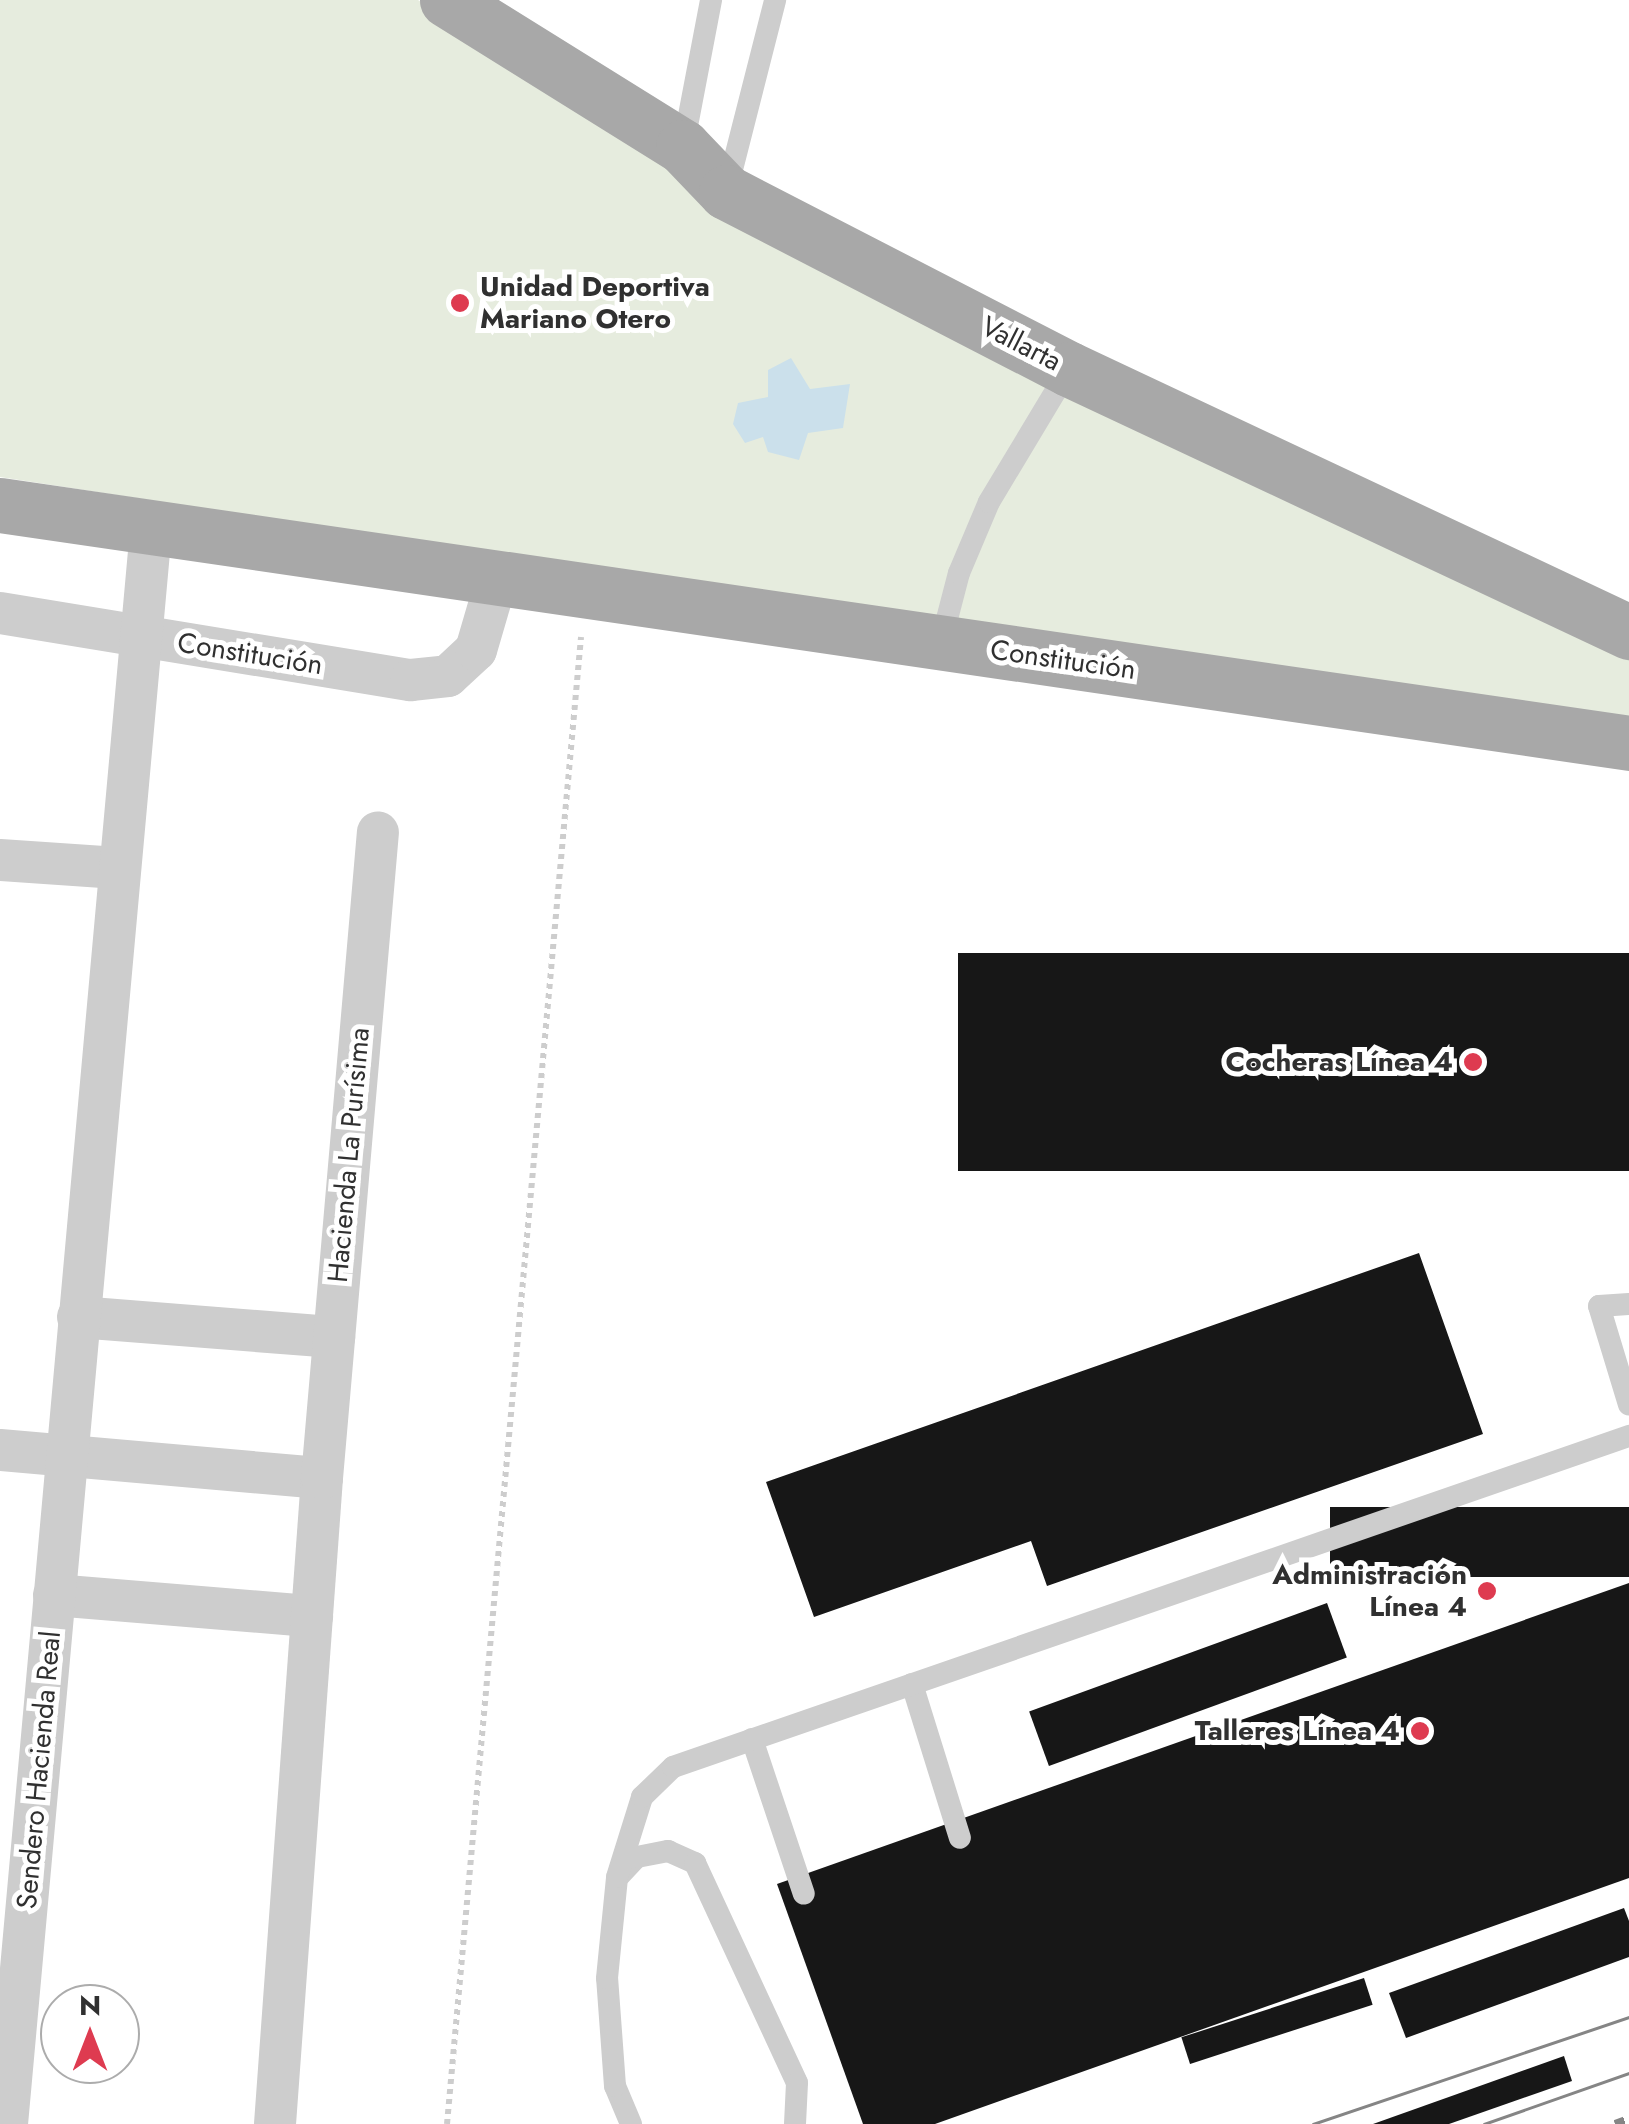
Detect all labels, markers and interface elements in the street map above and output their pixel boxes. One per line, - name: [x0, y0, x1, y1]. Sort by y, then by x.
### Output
- place label: Unidad Deportiva Mariano Otero: [480, 270, 710, 336]
- marker: Unidad Deportiva Mariano Otero: [449, 292, 471, 314]
- street label: Vallarta: [975, 310, 1067, 378]
- street label: Constitución: [175, 626, 325, 682]
- street label: Constitución: [988, 633, 1138, 687]
- street label: Hacienda La Purísima: [321, 1026, 377, 1284]
- place label: Cocheras Línea 4: [1226, 1045, 1453, 1079]
- marker: Cocheras Línea 4: [1462, 1051, 1484, 1073]
- place label: Administración Línea 4: [1272, 1558, 1467, 1624]
- marker: Administración Línea 4: [1476, 1580, 1498, 1602]
- street label: Sendero Hacienda Real: [10, 1630, 68, 1910]
- place label: Talleres Línea 4: [1195, 1714, 1400, 1748]
- marker: Talleres Línea 4: [1409, 1720, 1431, 1742]
- north arrow: [40, 1984, 140, 2084]
- text: N: [79, 1985, 101, 2026]

